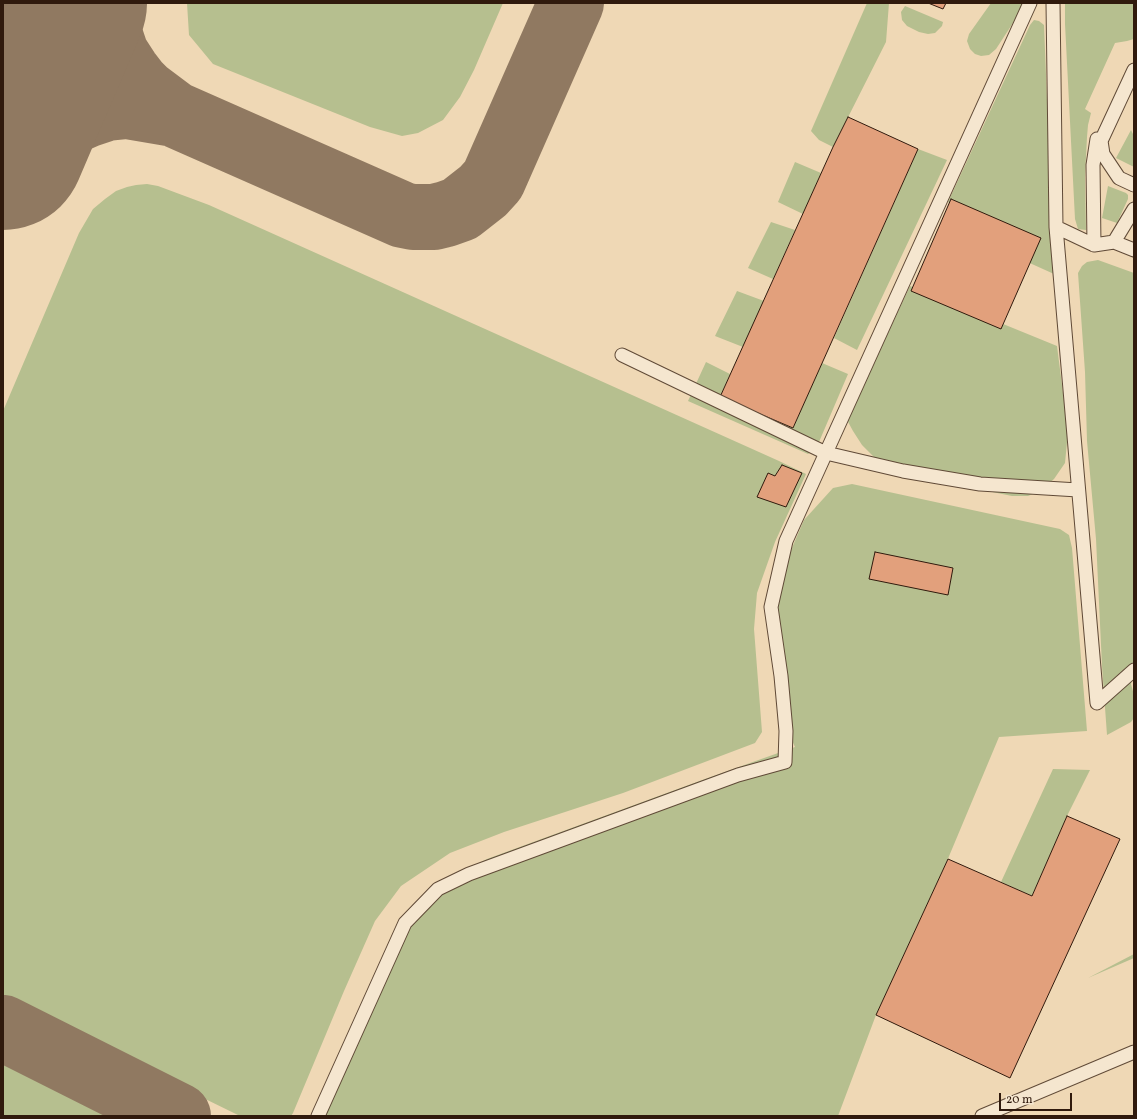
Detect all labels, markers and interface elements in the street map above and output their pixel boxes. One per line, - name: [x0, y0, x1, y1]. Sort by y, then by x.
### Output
- scale bar: [1001, 1085, 1074, 1111]
- text: 20 m: [1006, 1092, 1033, 1108]

